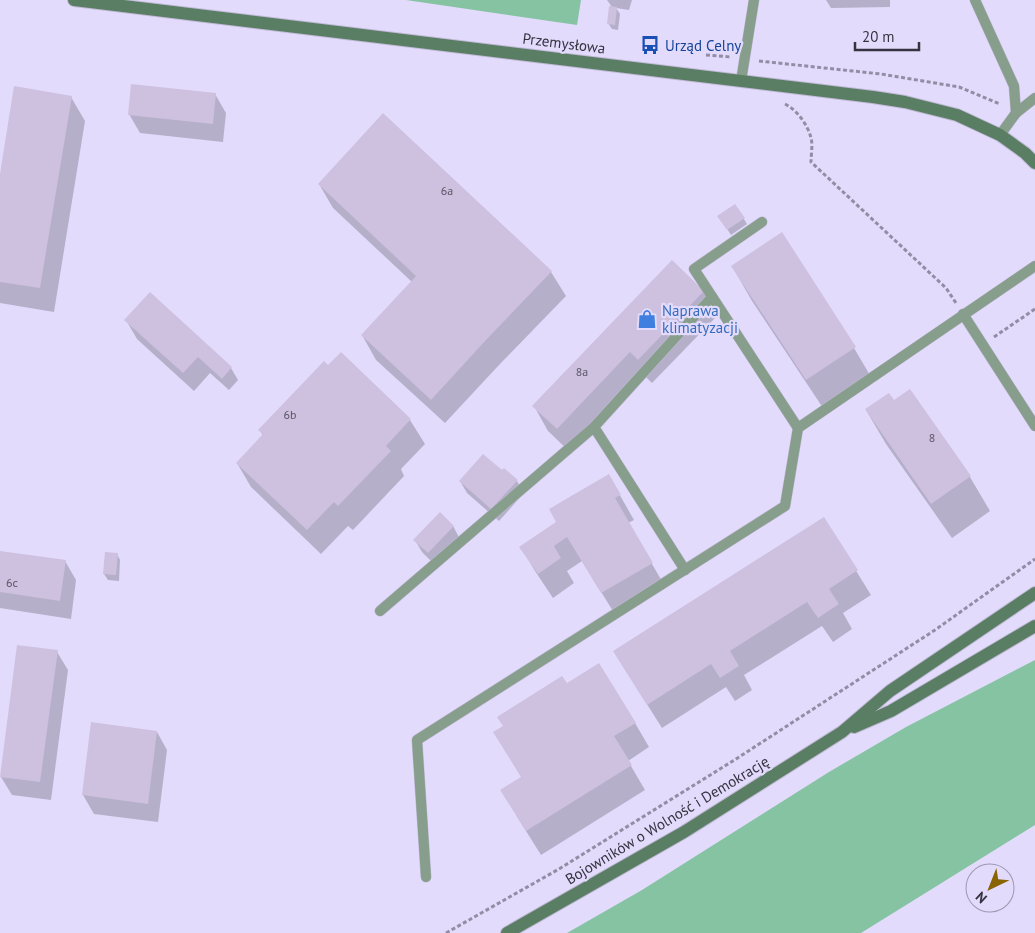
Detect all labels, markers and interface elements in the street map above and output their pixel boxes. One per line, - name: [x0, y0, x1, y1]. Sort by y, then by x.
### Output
- scale bar: [855, 20, 919, 52]
- text: 20 m: [862, 27, 895, 46]
- street label: Przemysłowa: [522, 28, 606, 58]
- bus stop icon: Urząd Celny: [639, 34, 661, 56]
- place label: Urząd Celny: [665, 36, 741, 55]
- house number: 6a: [441, 183, 453, 198]
- place label: Naprawa klimatyzacji: [662, 301, 738, 337]
- shop icon: Naprawa klimatyzacji: [636, 308, 658, 330]
- house number: 8a: [576, 364, 588, 379]
- house number: 6b: [283, 407, 297, 422]
- house number: 8: [929, 430, 935, 445]
- house number: 6c: [6, 575, 19, 590]
- street label: Bojowników o Wolność i Demokrację: [562, 752, 772, 888]
- north arrow: [965, 863, 1015, 913]
- text: N: [972, 888, 991, 907]

